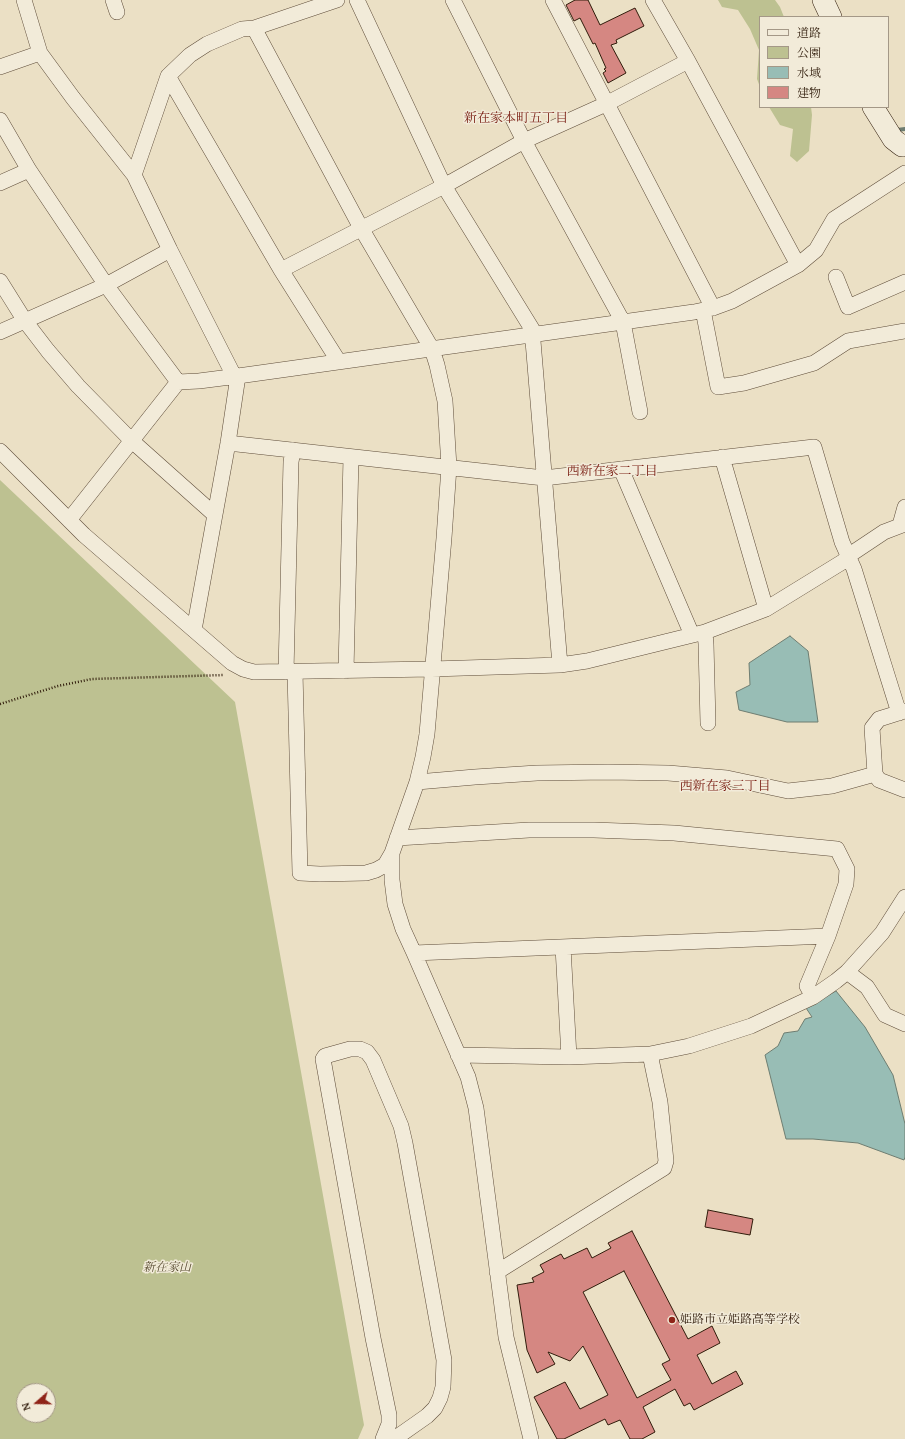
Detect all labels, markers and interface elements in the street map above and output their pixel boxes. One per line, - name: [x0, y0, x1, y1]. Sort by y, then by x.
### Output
- legend: [759, 16, 889, 108]
- text: 道路: [797, 24, 821, 41]
- text: 公園: [797, 44, 821, 61]
- text: 水域: [797, 64, 821, 81]
- text: 建物: [797, 84, 821, 101]
- district label: 新在家本町五丁目: [464, 111, 568, 127]
- district label: 西新在家二丁目: [567, 464, 657, 480]
- district label: 西新在家三丁目: [680, 779, 770, 795]
- park label: 新在家山: [143, 1261, 191, 1275]
- place label: 姫路市立姫路高等学校: [680, 1313, 800, 1327]
- marker: 姫路市立姫路高等学校: [667, 1315, 677, 1325]
- north arrow: [16, 1383, 56, 1423]
- text: N: [17, 1401, 34, 1413]

